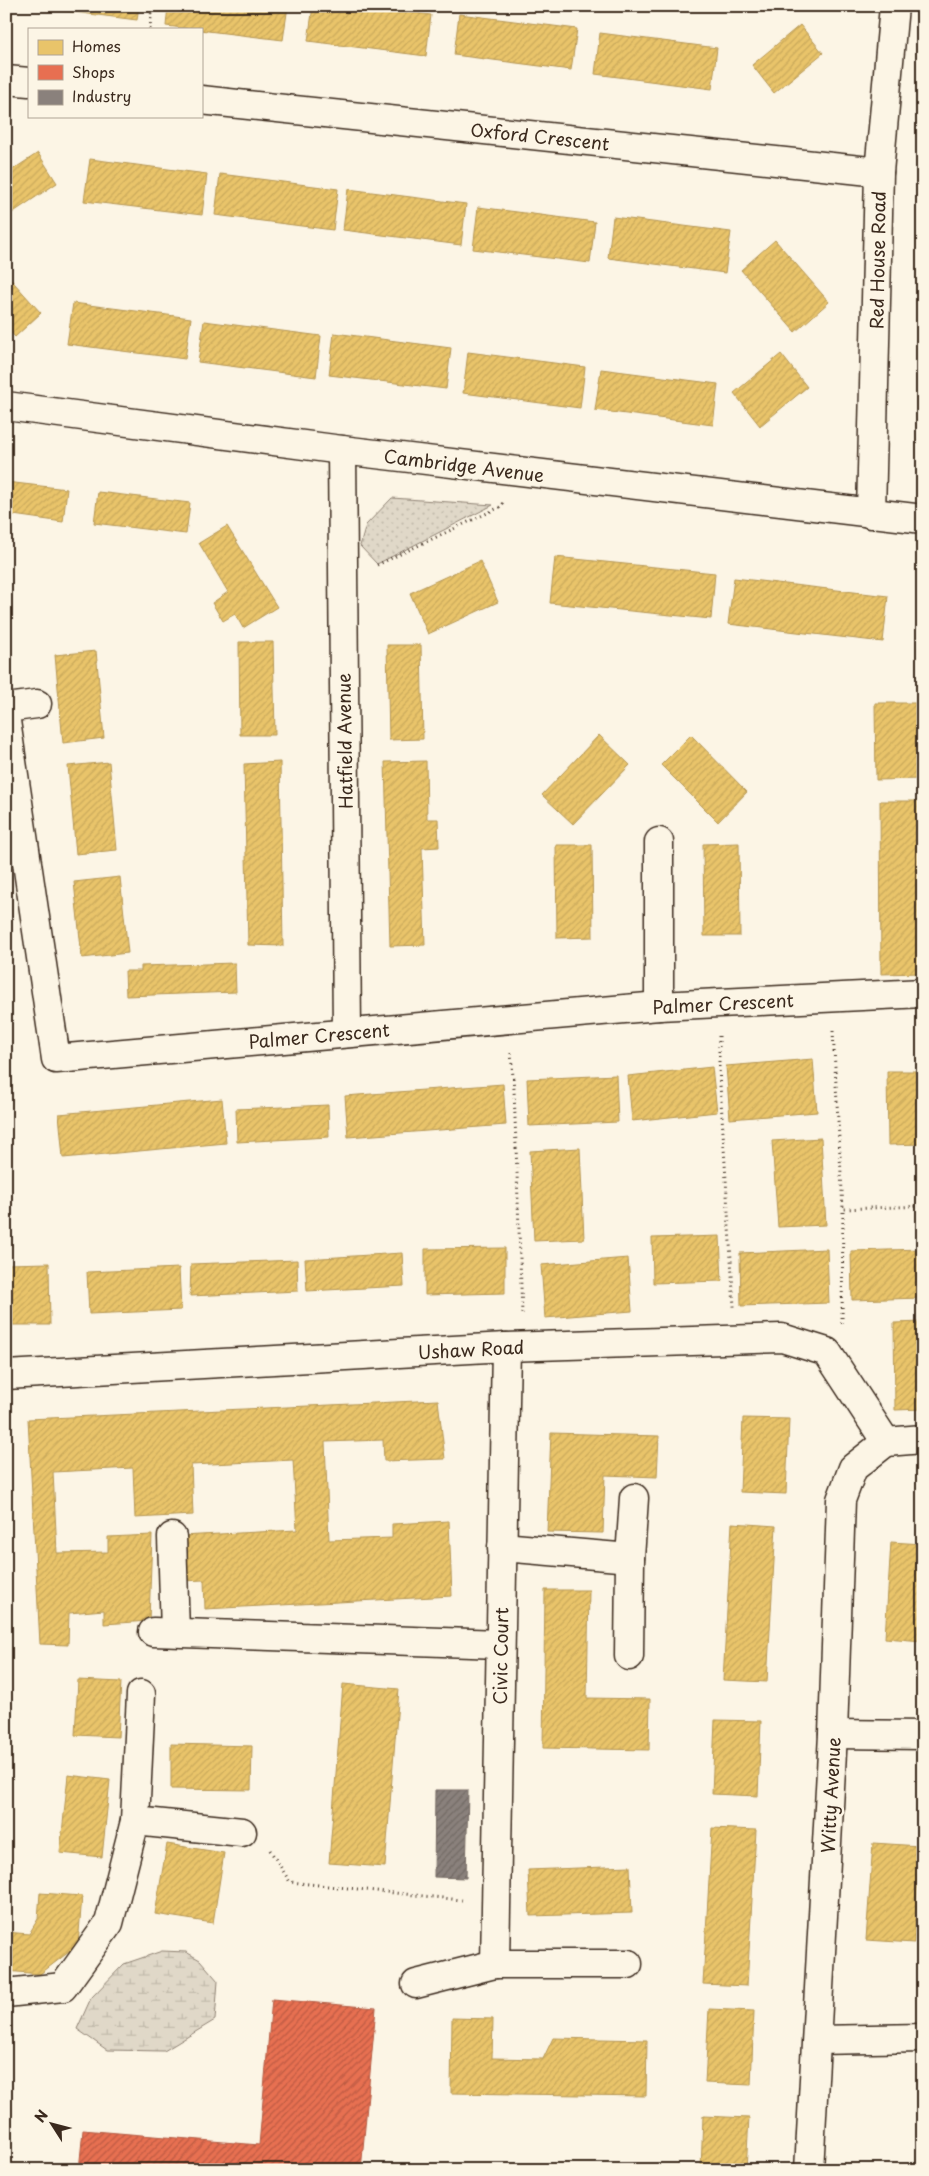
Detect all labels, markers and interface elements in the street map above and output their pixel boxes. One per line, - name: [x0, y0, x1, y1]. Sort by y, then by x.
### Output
- legend: [28, 28, 202, 118]
- text: Homes: [72, 34, 121, 57]
- text: Shops: [72, 60, 115, 83]
- text: Industry: [72, 84, 131, 107]
- street label: Oxford Crescent: [469, 115, 611, 157]
- street label: Red House Road: [862, 191, 892, 329]
- street label: Cambridge Avenue: [382, 442, 546, 488]
- street label: Hatfield Avenue: [329, 673, 359, 809]
- street label: Palmer Crescent: [652, 986, 794, 1020]
- street label: Palmer Crescent: [247, 1015, 391, 1055]
- street label: Ushaw Road: [417, 1333, 525, 1365]
- street label: Civic Court: [486, 1607, 514, 1705]
- street label: Witty Avenue: [813, 1736, 847, 1854]
- north arrow: [28, 2098, 78, 2148]
- text: N: [29, 2105, 53, 2127]

